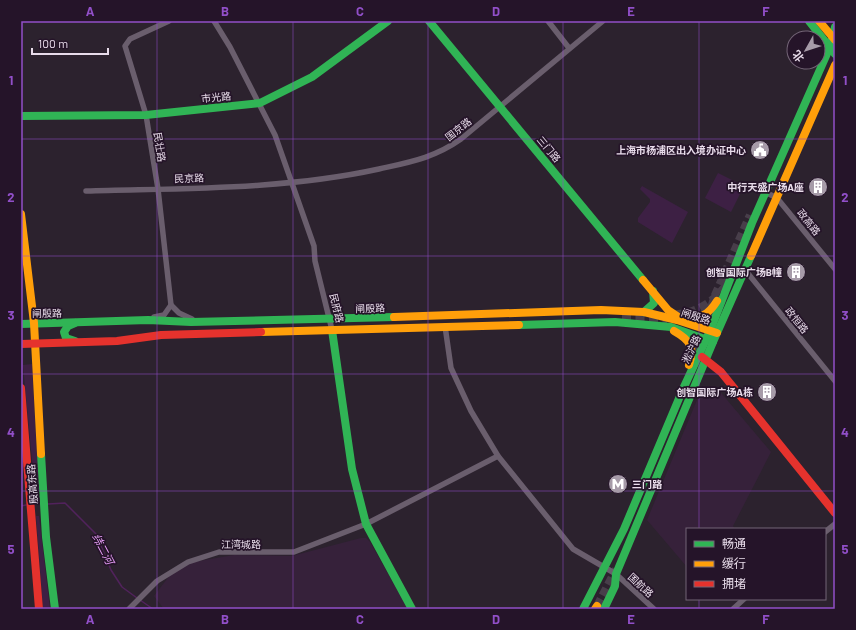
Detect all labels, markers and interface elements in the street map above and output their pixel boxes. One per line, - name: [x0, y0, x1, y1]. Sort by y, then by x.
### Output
- text: A: [86, 3, 95, 19]
- text: B: [221, 3, 229, 19]
- text: C: [356, 3, 364, 19]
- text: D: [492, 3, 500, 19]
- text: E: [627, 3, 635, 19]
- text: F: [762, 3, 770, 19]
- scale bar: [32, 30, 108, 56]
- north arrow: [786, 30, 826, 70]
- text: 100 m: [38, 36, 68, 50]
- text: 北: [789, 48, 806, 65]
- text: 1: [9, 72, 13, 88]
- text: 1: [843, 72, 847, 88]
- street label: 市光路: [200, 89, 232, 105]
- street label: 国京路: [442, 115, 474, 143]
- street label: 民壮路: [152, 131, 168, 163]
- street label: 三门路: [535, 134, 563, 164]
- public building icon: 上海市杨浦区出入境办证中心: [749, 139, 771, 161]
- place label: 上海市杨浦区出入境办证中心: [616, 144, 746, 156]
- street label: 民京路: [174, 171, 204, 185]
- building icon: 中行天盛广场A座: [807, 176, 829, 198]
- place label: 中行天盛广场A座: [727, 181, 804, 193]
- text: 2: [7, 189, 15, 205]
- text: 2: [841, 189, 849, 205]
- street label: 政高路: [795, 207, 823, 237]
- building icon: 创智国际广场B幢: [785, 261, 807, 283]
- place label: 创智国际广场B幢: [706, 266, 782, 278]
- street label: 民府路: [328, 292, 346, 324]
- street label: 闸殷路: [355, 301, 385, 315]
- street label: 政恒路: [783, 305, 811, 335]
- street label: 闸殷路: [680, 306, 712, 326]
- text: 3: [7, 307, 15, 323]
- street label: 闸殷路: [32, 307, 62, 319]
- text: 3: [841, 307, 849, 323]
- street label: 淞沪路: [679, 333, 703, 365]
- building icon: 创智国际广场A栋: [756, 381, 778, 403]
- place label: 创智国际广场A栋: [676, 386, 753, 398]
- text: 4: [7, 424, 15, 440]
- text: 4: [841, 424, 849, 440]
- street label: 殷高东路: [25, 464, 39, 504]
- metro station icon: 三门路: [607, 473, 629, 495]
- place label: 三门路: [632, 478, 663, 490]
- legend: [686, 528, 826, 600]
- water label: 纬二河: [90, 531, 118, 568]
- text: 畅通: [722, 536, 746, 550]
- street label: 江湾城路: [221, 538, 261, 550]
- text: 5: [7, 541, 15, 557]
- text: 5: [841, 541, 849, 557]
- text: 缓行: [722, 556, 746, 570]
- street label: 国航路: [626, 570, 656, 600]
- text: 拥堵: [722, 576, 746, 590]
- text: A: [86, 611, 95, 627]
- text: B: [221, 611, 229, 627]
- text: C: [356, 611, 364, 627]
- text: D: [492, 611, 500, 627]
- text: E: [627, 611, 635, 627]
- text: F: [762, 611, 770, 627]

